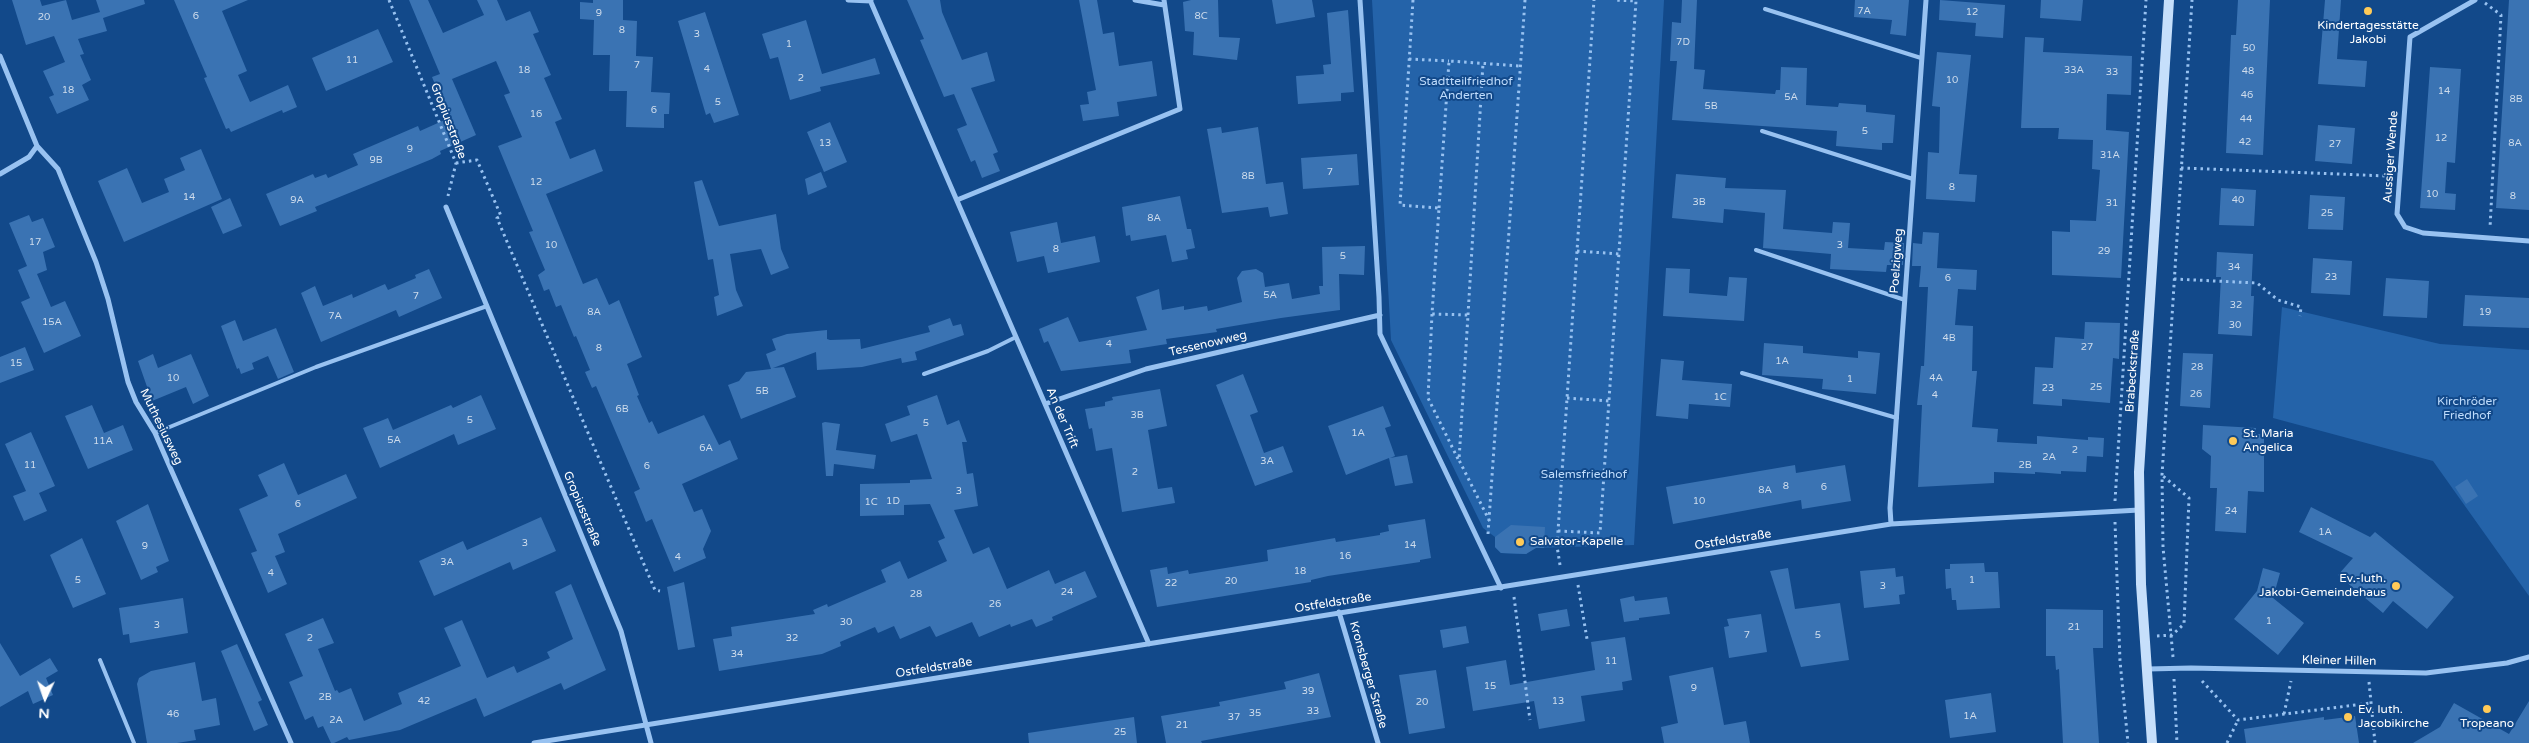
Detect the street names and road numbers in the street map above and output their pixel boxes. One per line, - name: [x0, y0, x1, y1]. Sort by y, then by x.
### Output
- street label: Gropiusstraße: [427, 81, 469, 161]
- street label: Aussiger Wende: [2381, 110, 2401, 204]
- street label: Poelzigweg: [1888, 228, 1906, 294]
- street label: Tessenowweg: [1168, 328, 1248, 360]
- street label: Brabeckstraße: [2123, 329, 2143, 413]
- street label: An der Trift: [1043, 385, 1081, 451]
- street label: Muthesiusweg: [136, 387, 186, 467]
- street label: Gropiusstraße: [560, 469, 604, 549]
- street label: Ostfeldstraße: [1694, 527, 1772, 553]
- street label: Ostfeldstraße: [1294, 590, 1372, 616]
- street label: Kronsberger Straße: [1346, 620, 1390, 730]
- street label: Kleiner Hillen: [2302, 653, 2376, 669]
- street label: Ostfeldstraße: [895, 655, 973, 681]

